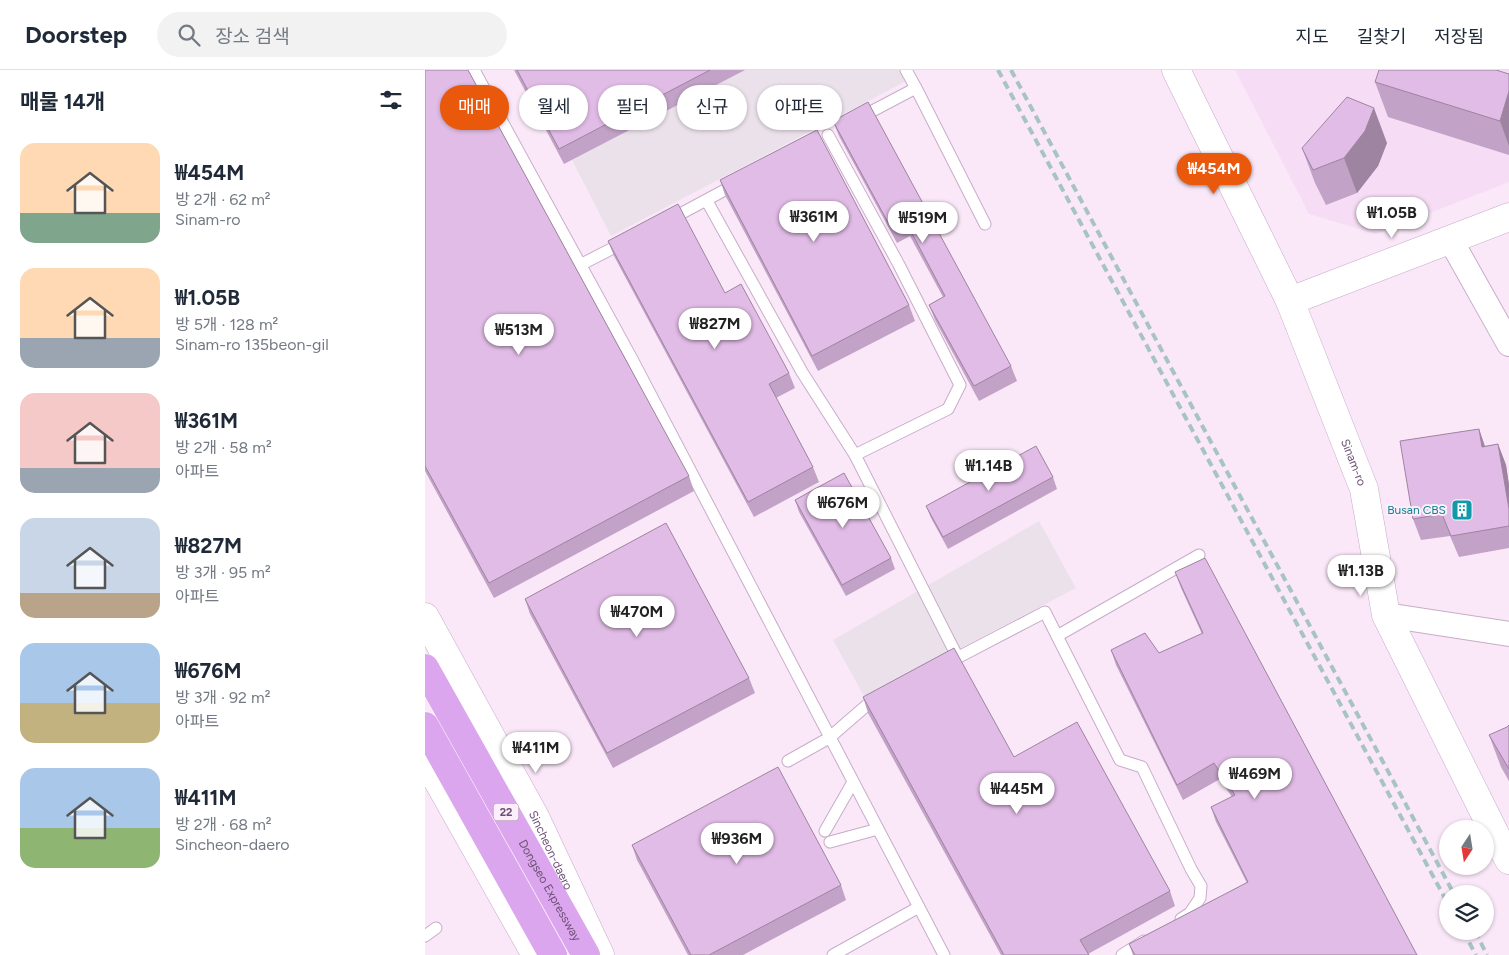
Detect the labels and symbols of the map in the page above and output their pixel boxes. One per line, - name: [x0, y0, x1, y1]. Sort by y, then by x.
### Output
- pin: ₩454M: [1179, 152, 1249, 195]
- pin: ₩1.05B: [1351, 196, 1433, 239]
- pin: ₩361M: [779, 200, 849, 243]
- pin: ₩519M: [888, 202, 958, 244]
- pin: ₩827M: [680, 308, 750, 350]
- pin: ₩513M: [484, 314, 554, 356]
- street label: Sinam-ro: [1338, 437, 1369, 488]
- pin: ₩1.14B: [948, 450, 1030, 492]
- pin: ₩676M: [808, 486, 878, 529]
- building icon: Busan CBS: [1450, 498, 1474, 522]
- place label: Busan CBS: [1387, 503, 1446, 517]
- pin: ₩1.13B: [1320, 554, 1402, 597]
- pin: ₩470M: [602, 596, 672, 638]
- pin: ₩411M: [501, 732, 571, 774]
- pin: ₩469M: [1220, 758, 1290, 800]
- pin: ₩445M: [982, 772, 1052, 815]
- road number: 22: [493, 804, 519, 820]
- street label: Sincheon-daero: [526, 808, 575, 892]
- north arrow: [1439, 820, 1494, 875]
- pin: ₩936M: [702, 822, 772, 865]
- street label: Dongseo Expressway: [516, 837, 584, 944]

